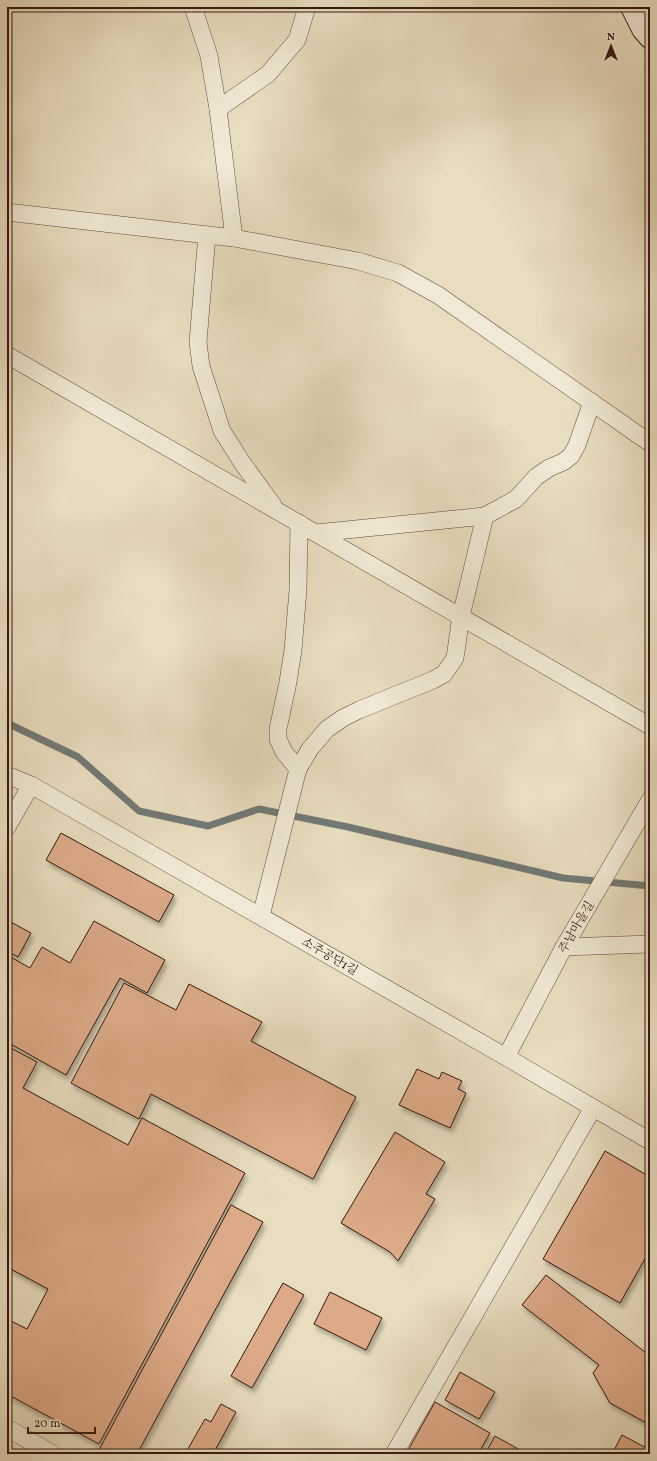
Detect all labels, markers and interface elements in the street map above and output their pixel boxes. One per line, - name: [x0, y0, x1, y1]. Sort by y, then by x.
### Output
- north arrow: [591, 26, 631, 66]
- text: N: [607, 30, 615, 45]
- street label: 주남마을길: [555, 898, 598, 957]
- street label: 소주공단1길: [298, 934, 361, 979]
- scale bar: [28, 1409, 95, 1435]
- text: 20 m: [34, 1416, 61, 1432]

